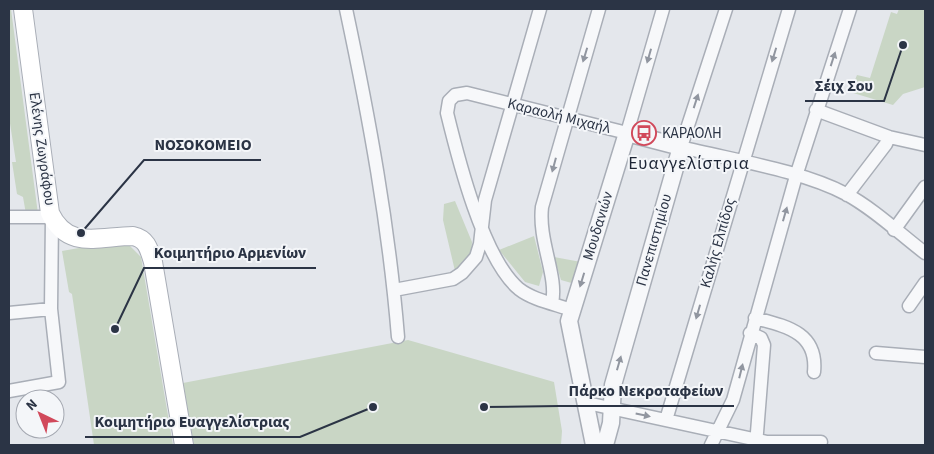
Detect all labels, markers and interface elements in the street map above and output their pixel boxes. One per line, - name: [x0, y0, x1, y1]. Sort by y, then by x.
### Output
- one-way arrow: [581, 48, 589, 63]
- one-way arrow: [645, 48, 653, 63]
- one-way arrow: [770, 48, 778, 63]
- one-way arrow: [829, 51, 837, 66]
- callout: Σέιχ Σου: [805, 70, 884, 101]
- text: Σέιχ Σου: [815, 75, 873, 97]
- street label: Ελένης Ζωγράφου: [24, 91, 60, 207]
- street label: Καραολή Μιχαήλ: [505, 93, 613, 139]
- one-way arrow: [693, 93, 701, 108]
- bus stop icon: ΚΑΡΑΟΛΗ: [631, 120, 657, 146]
- place label: ΚΑΡΑΟΛΗ: [662, 123, 722, 144]
- callout: ΝΟΣΟΚΟΜΕΙΟ: [144, 129, 261, 160]
- text: ΝΟΣΟΚΟΜΕΙΟ: [154, 134, 252, 156]
- district label: Ευαγγελίστρια: [628, 151, 750, 176]
- one-way arrow: [550, 157, 558, 172]
- street label: Μουδανιών: [578, 189, 618, 263]
- street label: Πανεπιστημίου: [631, 191, 677, 289]
- street label: Καλής Ελπίδος: [695, 195, 741, 290]
- one-way arrow: [781, 207, 789, 222]
- callout: Κοιμητήριο Αρμενίων: [144, 237, 316, 268]
- text: Κοιμητήριο Αρμενίων: [154, 242, 307, 264]
- one-way arrow: [577, 272, 585, 287]
- one-way arrow: [693, 304, 701, 319]
- one-way arrow: [615, 356, 623, 371]
- one-way arrow: [737, 363, 745, 378]
- callout: Πάρκο Νεκροταφείων: [559, 375, 734, 406]
- text: Πάρκο Νεκροταφείων: [569, 380, 724, 402]
- north arrow: [15, 389, 65, 439]
- text: N: [22, 395, 42, 416]
- callout: Κοιμητήριο Ευαγγελίστριας: [85, 406, 300, 437]
- text: Κοιμητήριο Ευαγγελίστριας: [95, 411, 289, 433]
- one-way arrow: [636, 411, 651, 419]

